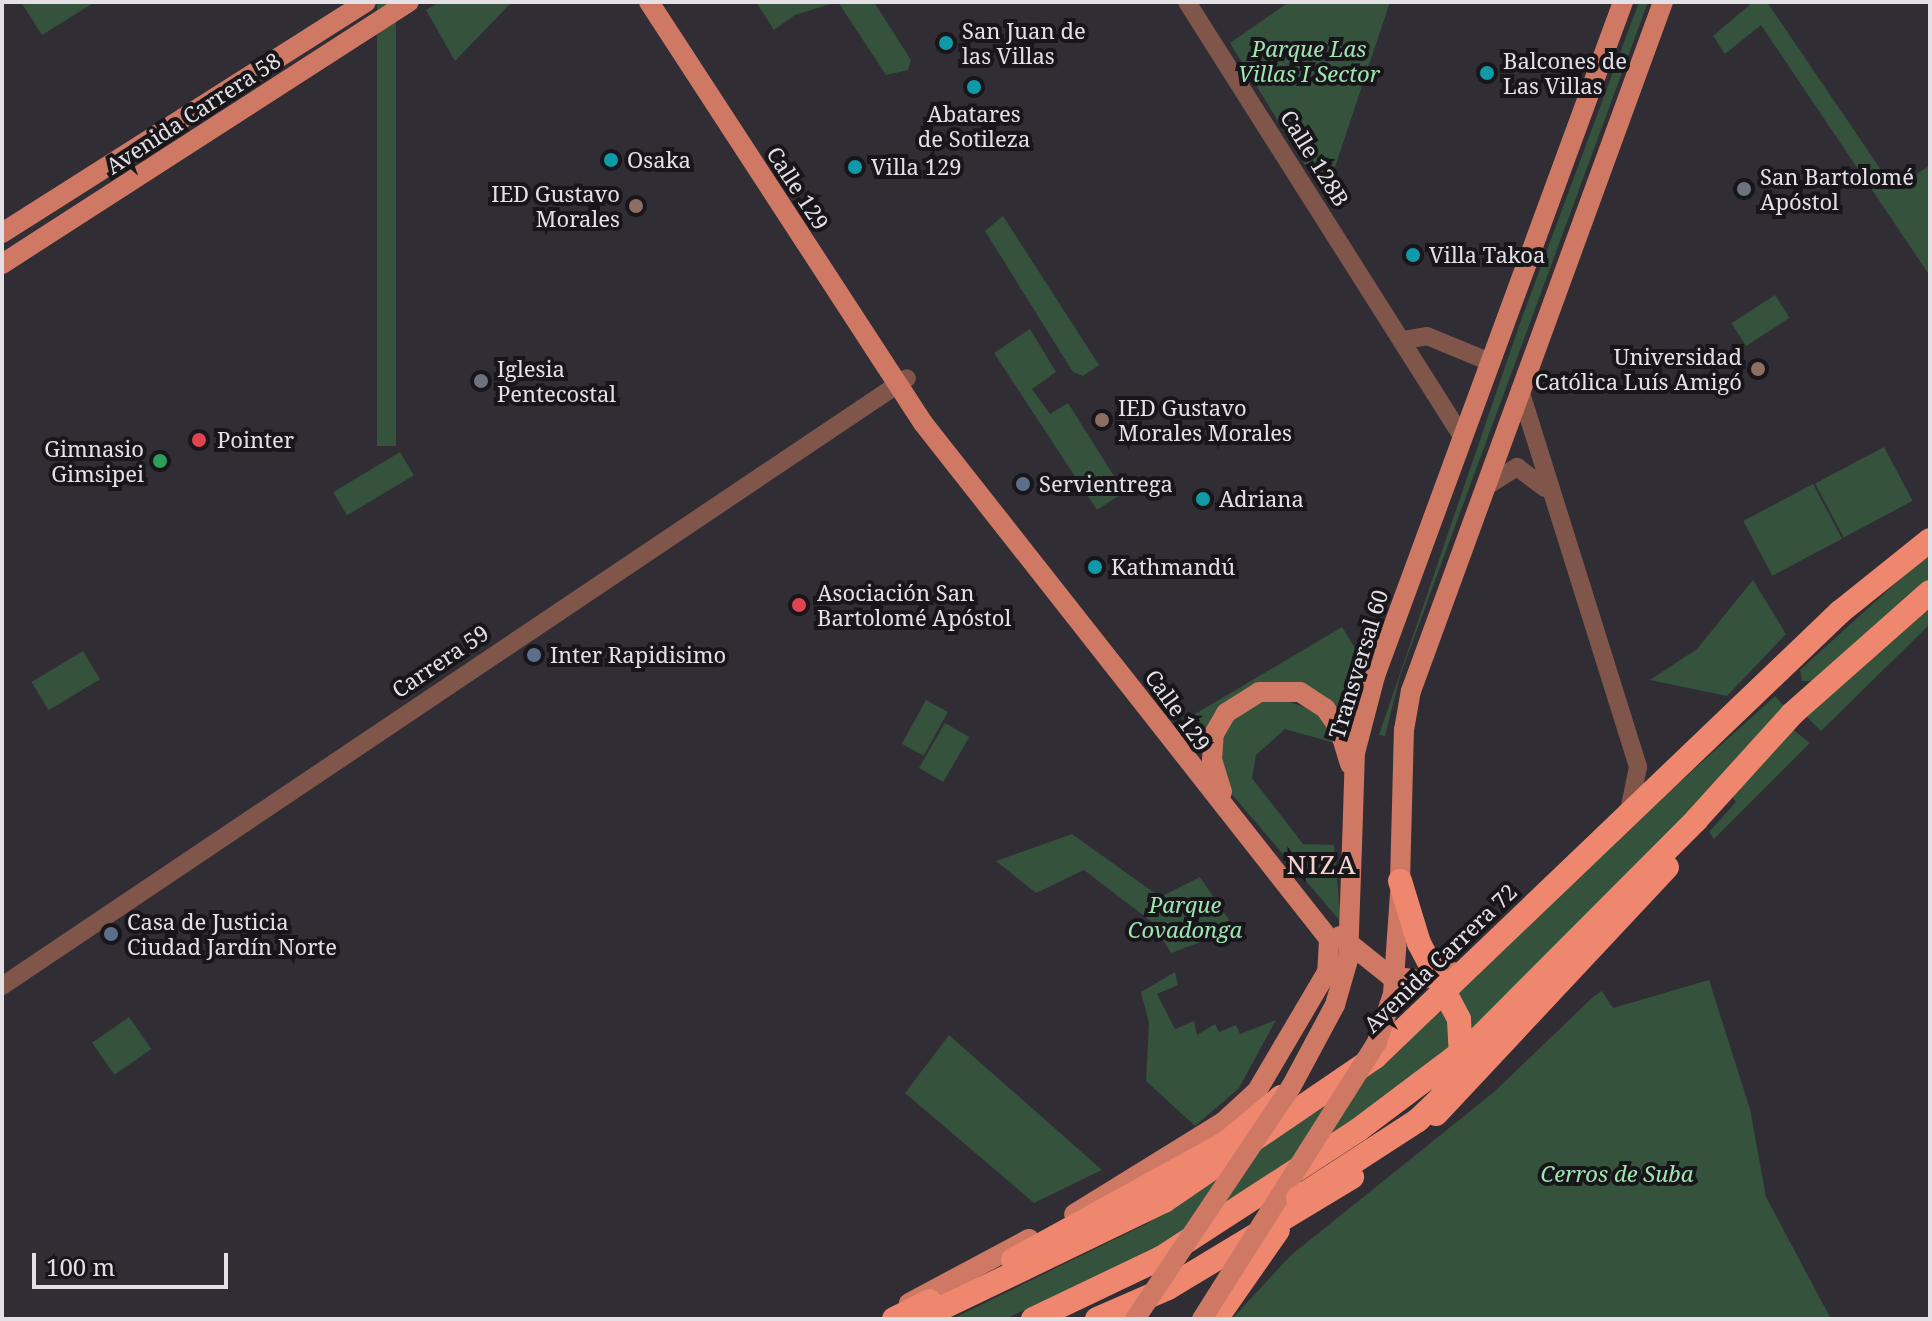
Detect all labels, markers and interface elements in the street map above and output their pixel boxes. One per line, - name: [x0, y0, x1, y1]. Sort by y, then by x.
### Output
- place label: San Juan de las Villas: [962, 17, 1086, 68]
- marker: San Juan de las Villas: [937, 34, 955, 52]
- park label: Parque Las Villas I Sector: [1238, 35, 1380, 86]
- street label: Avenida Carrera 58: [101, 47, 285, 179]
- place label: Balcones de Las Villas: [1503, 47, 1627, 98]
- marker: Balcones de Las Villas: [1478, 64, 1496, 82]
- marker: Abatares de Sotileza: [965, 78, 983, 96]
- place label: Abatares de Sotileza: [918, 100, 1030, 152]
- street label: Calle 128B: [1275, 105, 1355, 211]
- street label: Calle 129: [761, 141, 835, 235]
- place label: Osaka: [627, 147, 691, 173]
- marker: Osaka: [602, 151, 620, 169]
- place label: Villa 129: [871, 154, 962, 180]
- marker: Villa 129: [846, 158, 864, 176]
- place label: San Bartolomé Apóstol: [1760, 163, 1914, 214]
- place label: IED Gustavo Morales: [491, 180, 620, 232]
- marker: San Bartolomé Apóstol: [1735, 180, 1753, 198]
- marker: IED Gustavo Morales: [627, 197, 645, 215]
- place label: Villa Takoa: [1429, 242, 1545, 268]
- marker: Villa Takoa: [1404, 246, 1422, 264]
- place label: Universidad Católica Luís Amigó: [1535, 343, 1742, 394]
- place label: Iglesia Pentecostal: [497, 355, 616, 406]
- marker: Universidad Católica Luís Amigó: [1749, 360, 1767, 378]
- marker: Iglesia Pentecostal: [472, 372, 490, 390]
- place label: IED Gustavo Morales Morales: [1118, 394, 1292, 446]
- marker: IED Gustavo Morales Morales: [1093, 411, 1111, 429]
- place label: Pointer: [217, 427, 294, 453]
- marker: Pointer: [188, 429, 210, 451]
- place label: Gimnasio Gimsipei: [44, 435, 144, 486]
- marker: Gimnasio Gimsipei: [151, 452, 169, 470]
- place label: Servientrega: [1039, 471, 1173, 497]
- marker: Servientrega: [1014, 475, 1032, 493]
- place label: Adriana: [1219, 486, 1304, 512]
- marker: Adriana: [1194, 490, 1212, 508]
- place label: Kathmandú: [1111, 554, 1235, 580]
- marker: Kathmandú: [1086, 558, 1104, 576]
- place label: Asociación San Bartolomé Apóstol: [817, 579, 1011, 630]
- street label: Transversal 60: [1323, 586, 1393, 742]
- marker: Asociación San Bartolomé Apóstol: [788, 594, 810, 616]
- street label: Carrera 59: [387, 619, 493, 703]
- place label: Inter Rapidisimo: [550, 642, 726, 668]
- marker: Inter Rapidisimo: [525, 646, 543, 664]
- street label: Calle 129: [1140, 664, 1216, 756]
- district label: NIZA: [1286, 849, 1358, 881]
- street label: Avenida Carrera 72: [1358, 878, 1522, 1038]
- park label: Parque Covadonga: [1128, 891, 1242, 942]
- place label: Casa de Justicia Ciudad Jardín Norte: [127, 908, 337, 960]
- marker: Casa de Justicia Ciudad Jardín Norte: [102, 925, 120, 943]
- park label: Cerros de Suba: [1541, 1161, 1693, 1187]
- scale bar: [36, 1237, 232, 1287]
- text: 100 m: [46, 1250, 115, 1283]

